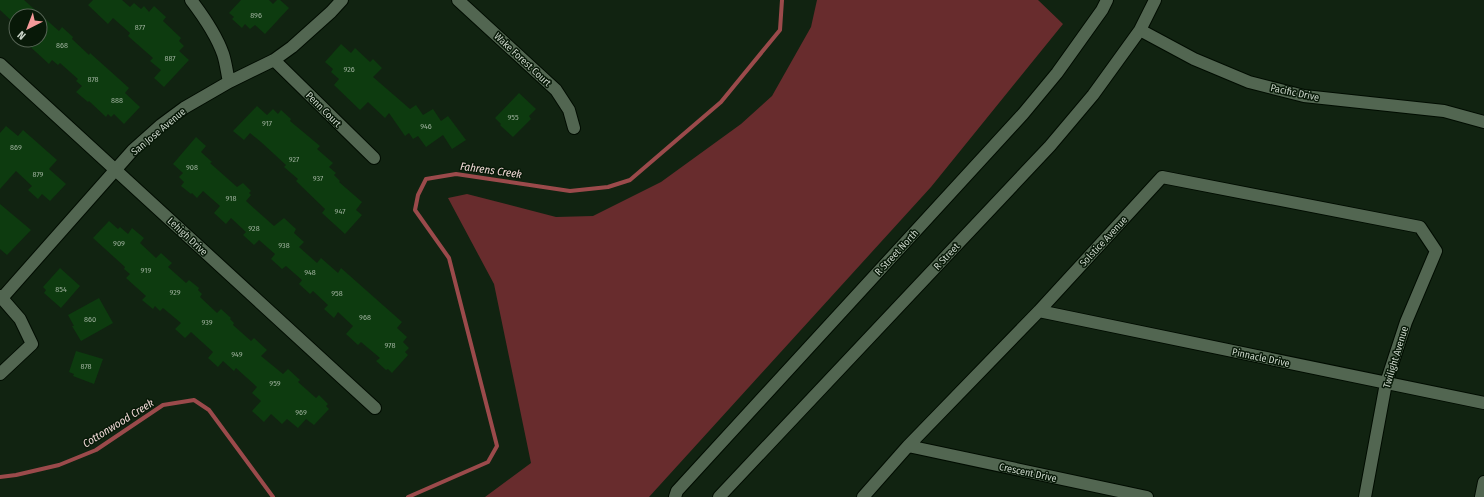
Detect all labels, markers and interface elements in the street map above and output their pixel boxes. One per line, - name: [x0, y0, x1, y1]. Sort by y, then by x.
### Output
- north arrow: [8, 8, 48, 48]
- house number: 896: [250, 11, 262, 20]
- house number: 877: [135, 23, 146, 32]
- text: N: [15, 28, 28, 42]
- street label: Wake Forest Court: [491, 30, 554, 90]
- house number: 868: [56, 41, 68, 50]
- house number: 887: [164, 54, 176, 63]
- house number: 926: [343, 65, 355, 74]
- house number: 878: [88, 75, 98, 84]
- street label: Pacific Drive: [1269, 82, 1320, 104]
- street label: Penn Court: [303, 90, 344, 130]
- house number: 888: [111, 96, 123, 105]
- street label: San Jose Avenue: [129, 106, 188, 158]
- house number: 955: [507, 113, 519, 122]
- house number: 917: [262, 119, 273, 128]
- house number: 946: [420, 122, 432, 131]
- house number: 869: [10, 143, 22, 152]
- house number: 927: [289, 155, 300, 164]
- water label: Fahrens Creek: [459, 160, 523, 181]
- house number: 908: [186, 163, 198, 172]
- house number: 879: [33, 170, 44, 179]
- house number: 937: [313, 174, 324, 183]
- house number: 918: [226, 194, 236, 203]
- house number: 947: [335, 207, 346, 216]
- street label: Solstice Avenue: [1077, 214, 1130, 269]
- street label: Lehigh Drive: [165, 215, 210, 258]
- house number: 928: [248, 224, 260, 233]
- street label: R Street North: [873, 227, 921, 278]
- house number: 909: [113, 239, 125, 248]
- street label: R Street: [931, 240, 963, 273]
- house number: 938: [278, 241, 290, 250]
- house number: 919: [141, 266, 151, 275]
- house number: 948: [304, 268, 316, 277]
- house number: 854: [55, 285, 67, 294]
- house number: 929: [169, 288, 181, 297]
- house number: 958: [331, 289, 343, 298]
- house number: 968: [359, 313, 371, 322]
- house number: 860: [84, 315, 96, 324]
- house number: 939: [201, 318, 213, 327]
- street label: Twilight Avenue: [1381, 325, 1411, 390]
- house number: 978: [385, 341, 395, 350]
- street label: Pinnacle Drive: [1231, 346, 1291, 370]
- house number: 949: [231, 350, 243, 359]
- house number: 878: [81, 362, 91, 371]
- house number: 959: [269, 379, 281, 388]
- water label: Cottonwood Creek: [80, 396, 157, 450]
- house number: 969: [295, 408, 307, 417]
- street label: Crescent Drive: [998, 461, 1058, 485]

